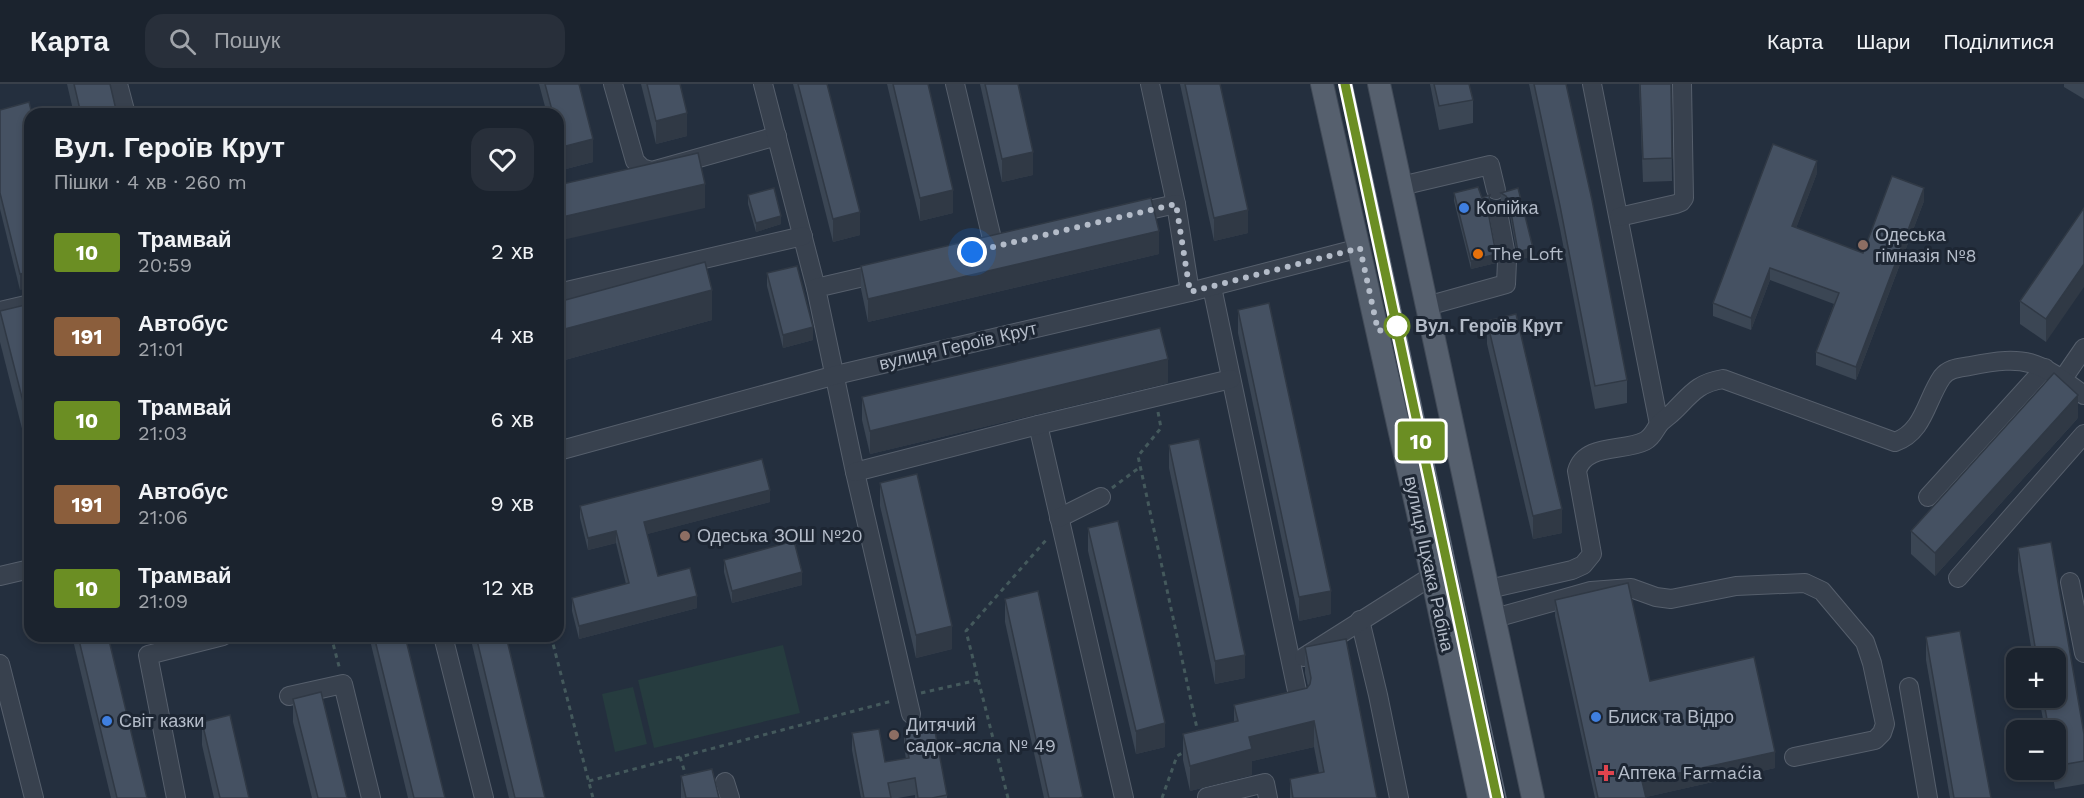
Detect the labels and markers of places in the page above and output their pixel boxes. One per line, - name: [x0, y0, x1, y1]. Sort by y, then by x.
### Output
- place label: Копійка: [1476, 197, 1540, 218]
- marker: Копійка: [1457, 201, 1471, 215]
- place label: Одеська гімназія №8: [1875, 224, 1977, 266]
- marker: Одеська гімназія №8: [1856, 238, 1870, 252]
- place label: The Loft: [1490, 243, 1563, 264]
- marker: The Loft: [1471, 247, 1485, 261]
- marker: Вул. Героїв Крут: [1384, 313, 1410, 339]
- place label: Вул. Героїв Крут: [1415, 315, 1563, 336]
- place label: Одеська ЗОШ №20: [697, 525, 863, 546]
- marker: Одеська ЗОШ №20: [678, 529, 692, 543]
- place label: Блиск та Відро: [1608, 706, 1734, 727]
- place label: Світ казки: [119, 710, 204, 731]
- marker: Блиск та Відро: [1589, 710, 1603, 724]
- marker: Світ казки: [100, 714, 114, 728]
- place label: Дитячий садок-ясла № 49: [906, 714, 1056, 756]
- marker: Дитячий садок-ясла № 49: [887, 728, 901, 742]
- place label: Аптека Farmaćia: [1618, 762, 1762, 783]
- marker: Аптека Farmaćia: [1599, 766, 1613, 780]

